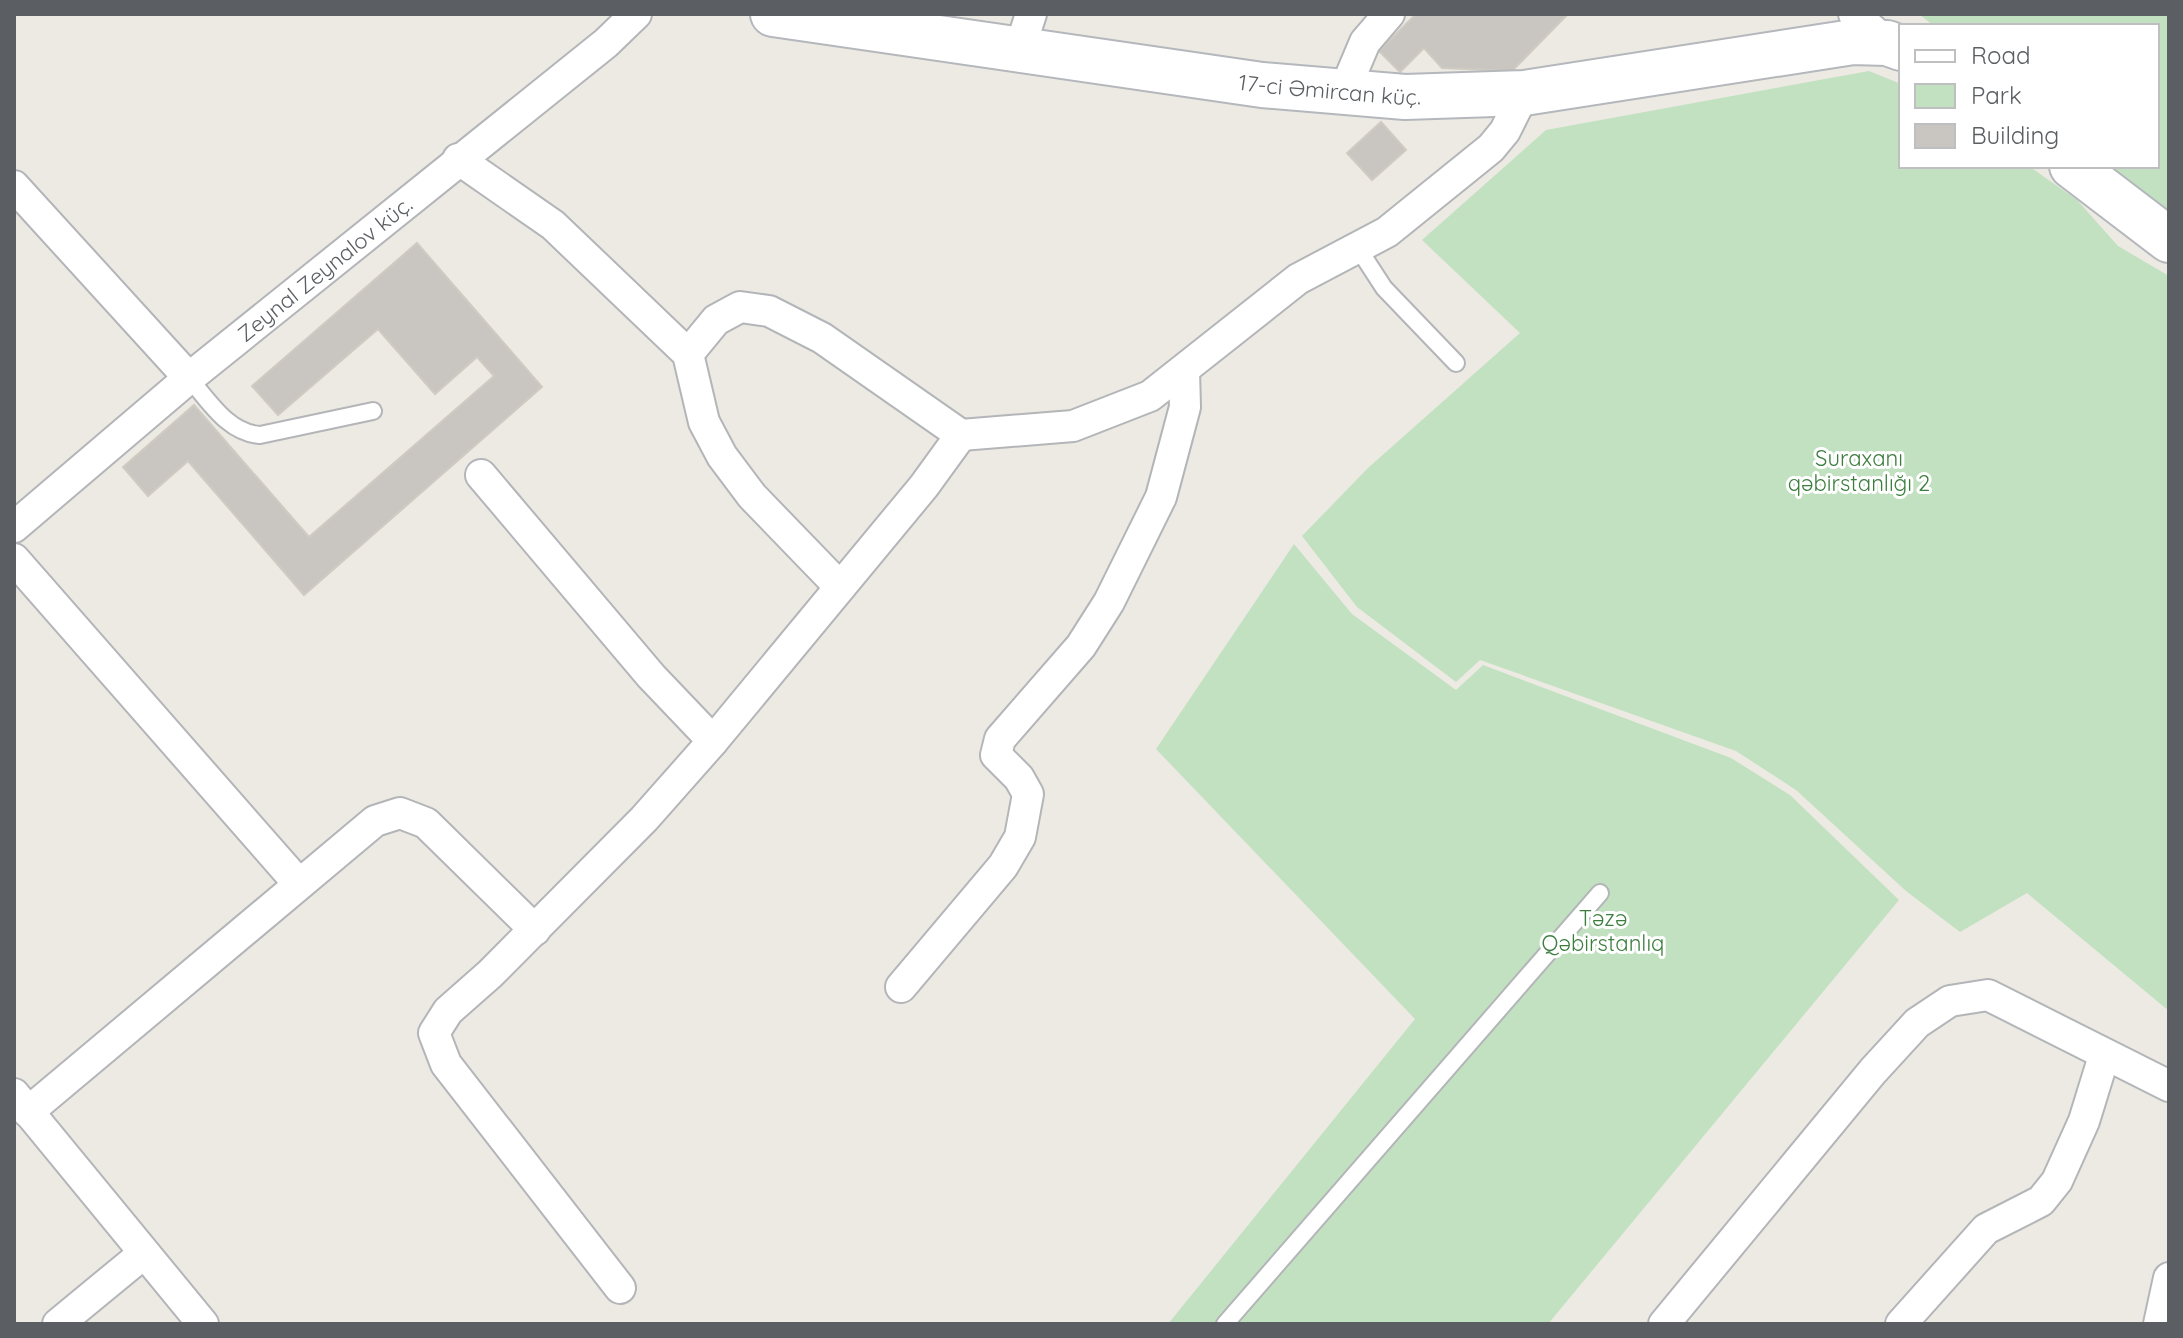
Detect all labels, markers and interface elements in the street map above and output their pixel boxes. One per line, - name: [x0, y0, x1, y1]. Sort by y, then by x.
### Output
- legend: [1899, 24, 2159, 168]
- text: Road: [1971, 40, 2031, 70]
- street label: 17-ci Əmircan küç.: [1237, 68, 1421, 111]
- text: Park: [1971, 80, 2022, 110]
- text: Building: [1971, 120, 2059, 150]
- street label: Zeynal Zeynalov küç.: [232, 190, 418, 348]
- park label: Suraxanı qəbirstanlığı 2: [1788, 444, 1930, 497]
- park label: Təzə Qəbirstanlıq: [1542, 904, 1664, 957]

